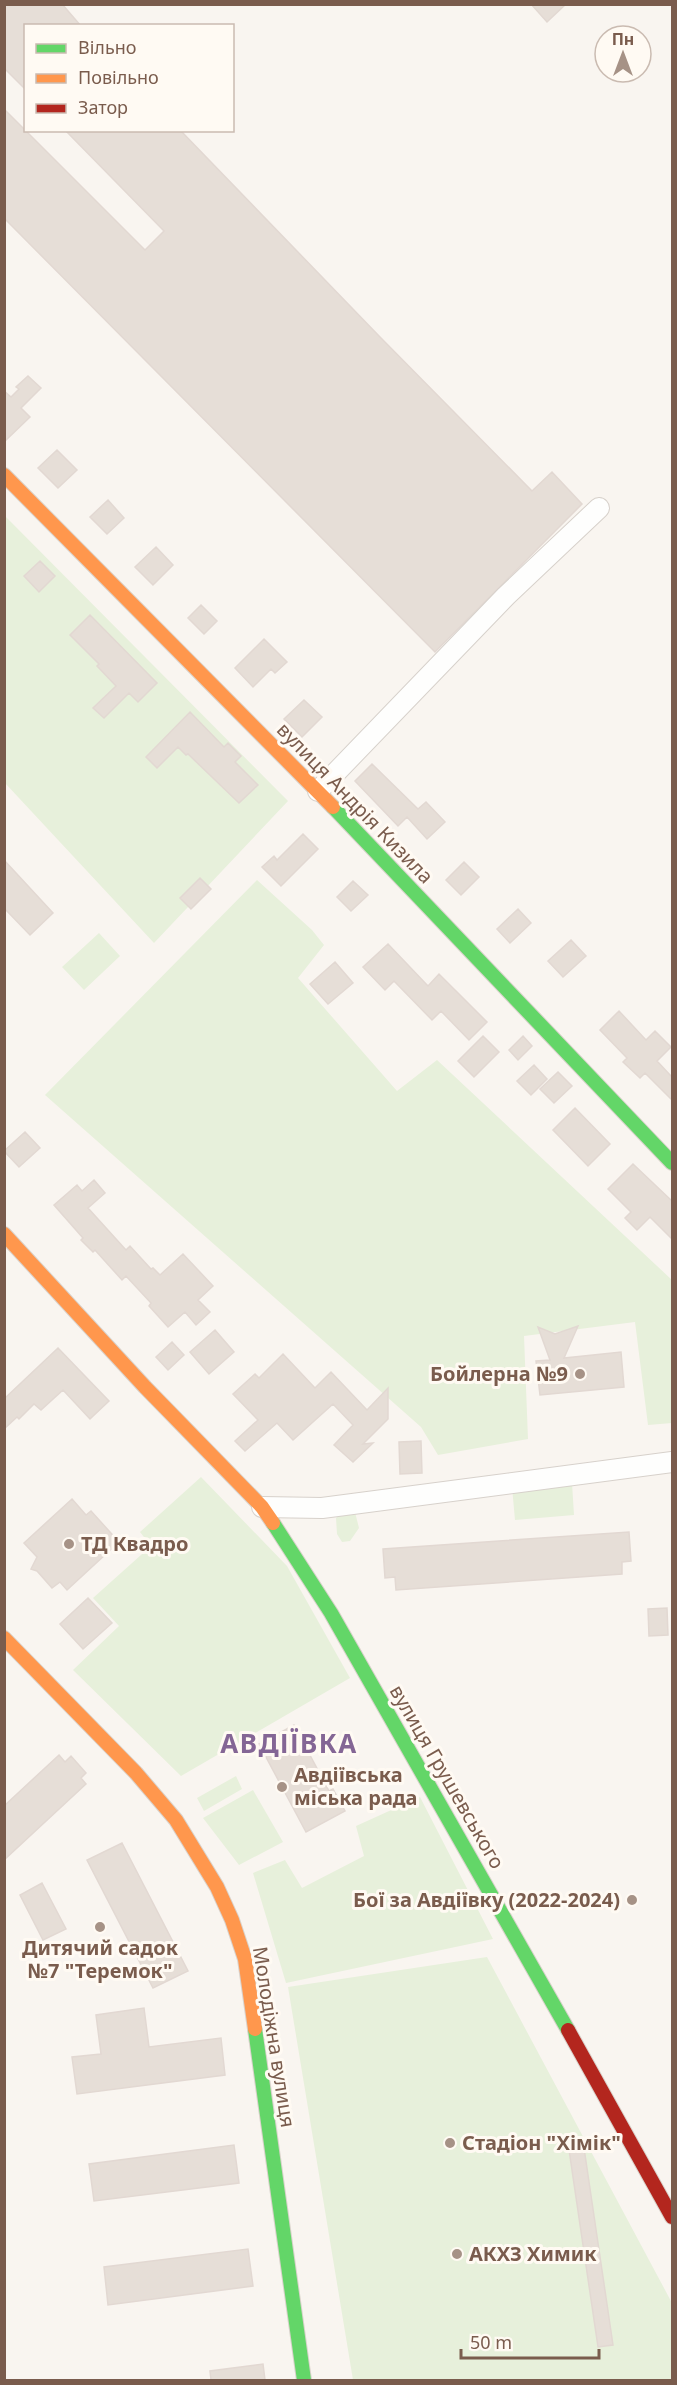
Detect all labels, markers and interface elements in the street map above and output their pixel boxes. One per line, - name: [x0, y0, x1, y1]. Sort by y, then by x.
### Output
- legend: [24, 24, 234, 132]
- north arrow: [593, 24, 653, 84]
- text: Пн: [612, 28, 634, 50]
- text: Вільно: [78, 35, 136, 59]
- text: Повільно: [78, 65, 159, 89]
- text: Затор: [78, 95, 128, 119]
- street label: вулиця Андрія Кизила: [271, 716, 440, 889]
- place label: Бойлерна №9: [430, 1360, 568, 1387]
- marker: Бойлерна №9: [573, 1367, 587, 1381]
- place label: ТД Квадро: [81, 1530, 188, 1557]
- marker: ТД Квадро: [62, 1537, 76, 1551]
- street label: вулиця Грушевського: [384, 1680, 511, 1874]
- district label: АВДІЇВКА: [220, 1725, 358, 1761]
- place label: Авдіївська міська рада: [294, 1761, 418, 1811]
- marker: Авдіївська міська рада: [275, 1780, 289, 1794]
- place label: Бої за Авдіївку (2022-2024): [353, 1886, 620, 1913]
- marker: Бої за Авдіївку (2022-2024): [625, 1893, 639, 1907]
- marker: Дитячий садок №7 "Теремок": [93, 1920, 107, 1934]
- place label: Дитячий садок №7 "Теремок": [22, 1934, 179, 1984]
- street label: Молодіжна вулиця: [247, 1945, 302, 2129]
- place label: Стадіон "Хімік": [462, 2129, 621, 2156]
- marker: Стадіон "Хімік": [443, 2136, 457, 2150]
- place label: АКХЗ Химик: [469, 2240, 597, 2267]
- marker: АКХЗ Химик: [450, 2247, 464, 2261]
- scale bar: [461, 2322, 599, 2360]
- text: 50 m: [470, 2330, 512, 2354]

